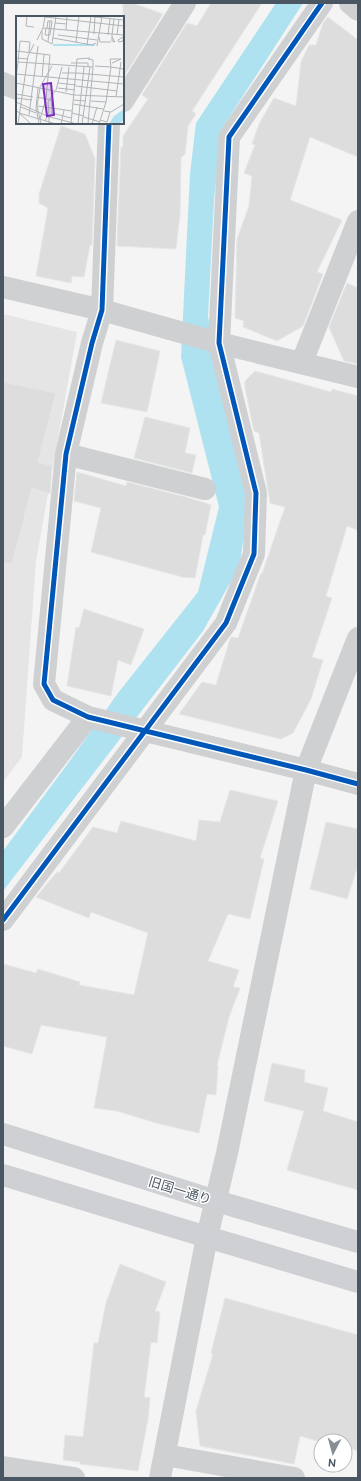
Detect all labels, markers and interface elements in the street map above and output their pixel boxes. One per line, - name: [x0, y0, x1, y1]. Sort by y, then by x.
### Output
- inset map: [16, 16, 124, 124]
- street label: 旧国一通り: [147, 1174, 213, 1206]
- north arrow: [313, 1433, 353, 1473]
- text: N: [327, 1457, 337, 1469]

